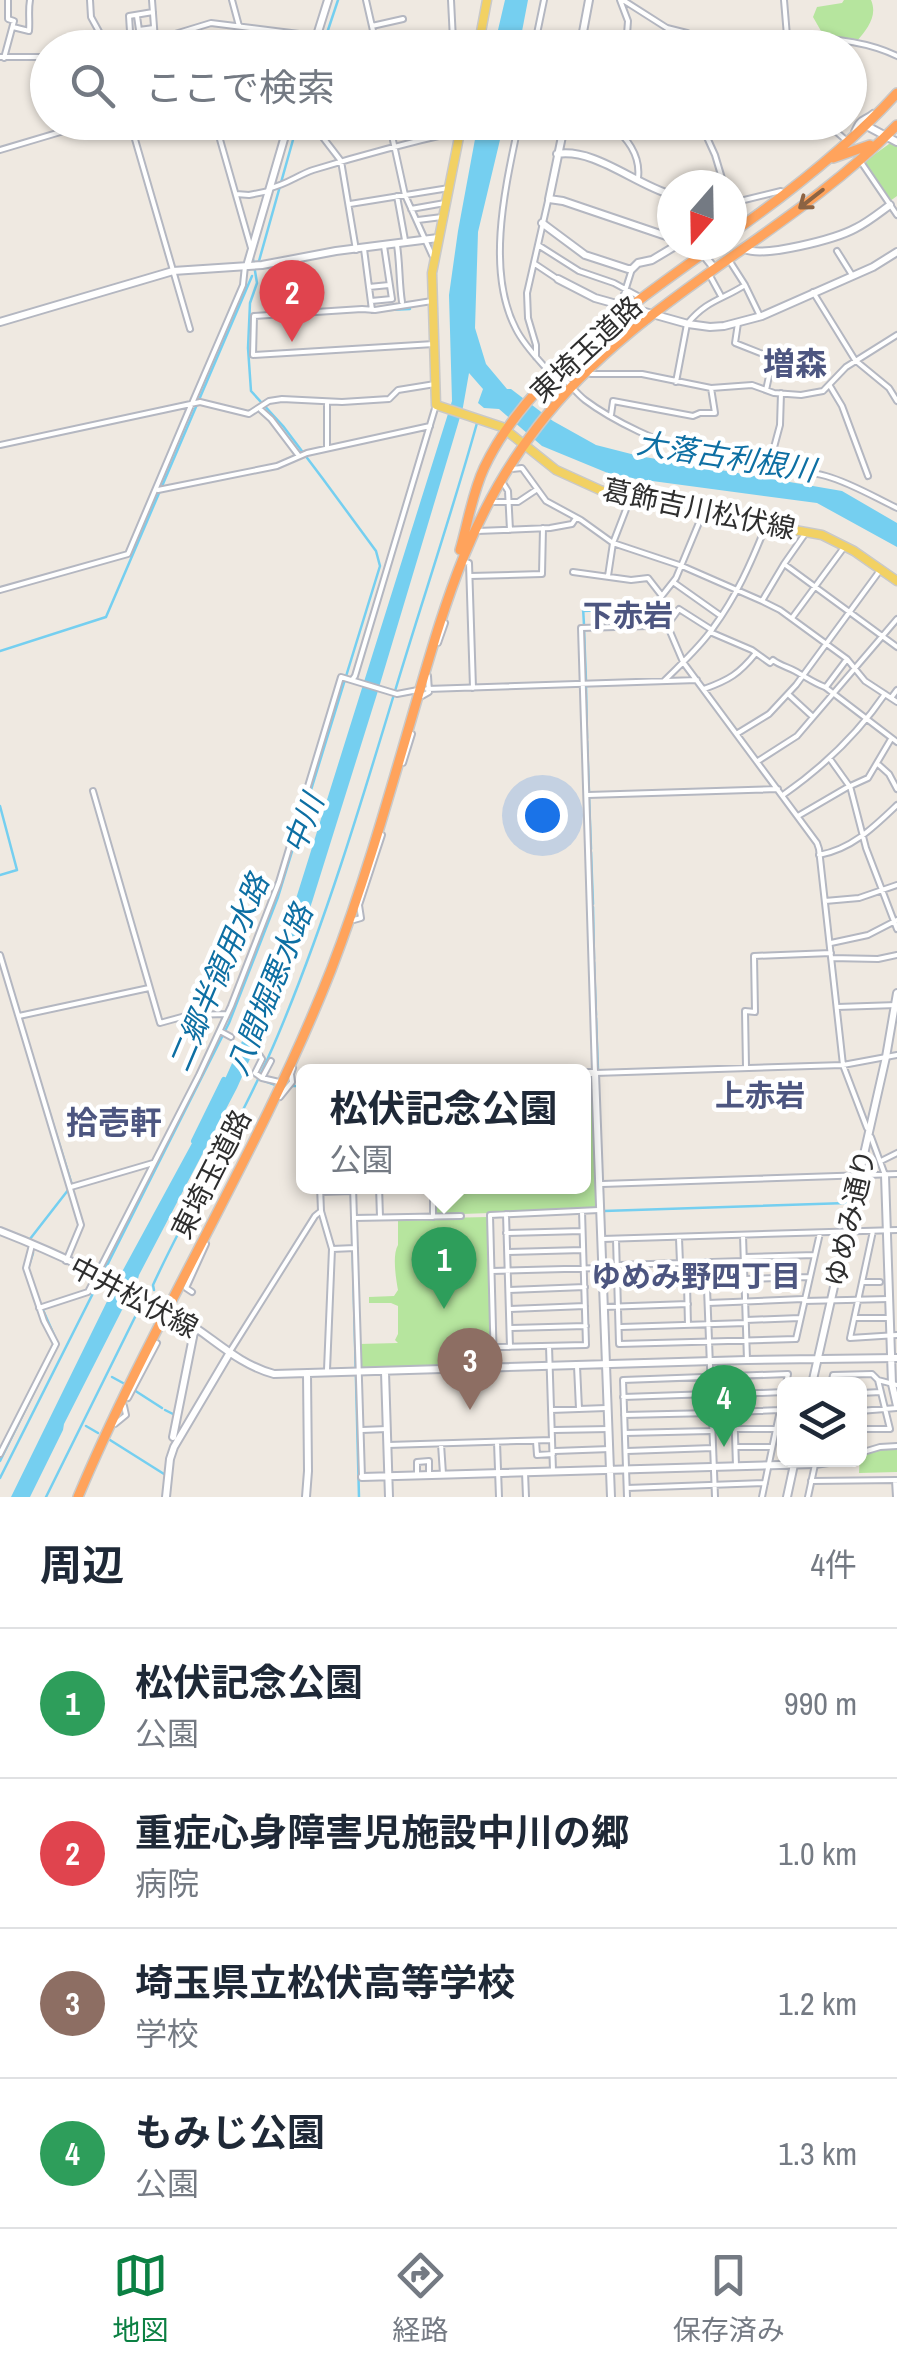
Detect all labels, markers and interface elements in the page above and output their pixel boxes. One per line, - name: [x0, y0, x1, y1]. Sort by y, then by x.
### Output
- search box: [30, 30, 867, 140]
- icon: search: [65, 58, 120, 113]
- text: ここで検索: [145, 62, 335, 113]
- north arrow: [657, 170, 747, 260]
- one-way arrow: [798, 188, 825, 209]
- pin: 2: [260, 260, 324, 342]
- street label: 東埼玉道路: [522, 287, 650, 411]
- district label: 増森: [763, 342, 827, 385]
- water label: 大落古利根川: [634, 422, 821, 490]
- street label: 葛飾吉川松伏線: [599, 470, 799, 548]
- district label: 下赤岩: [583, 595, 673, 635]
- water label: 中川: [274, 786, 334, 859]
- your location: [517, 790, 568, 841]
- water label: 二郷半領用水路: [159, 865, 279, 1077]
- water label: 八間堀悪水路: [217, 896, 322, 1081]
- popup: [296, 1064, 591, 1194]
- district label: 上赤岩: [715, 1075, 805, 1115]
- text: 松伏記念公園: [329, 1083, 558, 1134]
- district label: 拾壱軒: [66, 1101, 162, 1144]
- street label: 東埼玉道路: [162, 1103, 260, 1245]
- text: 公園: [329, 1138, 394, 1181]
- street label: ゆめみ通り: [816, 1146, 884, 1290]
- pin: 1: [412, 1226, 476, 1309]
- street label: 中井松伏線: [63, 1247, 205, 1347]
- district label: ゆめみ野四丁目: [591, 1256, 801, 1296]
- pin: 3: [438, 1328, 502, 1410]
- pin: 4: [692, 1364, 756, 1447]
- map controls: [777, 1377, 867, 1467]
- button: layers: [777, 1377, 867, 1467]
- text: 周辺: [40, 1537, 124, 1593]
- text: 4件: [810, 1543, 857, 1586]
- text: 松伏記念公園: [135, 1657, 363, 1708]
- text: 1: [65, 1682, 80, 1725]
- text: 990 m: [784, 1682, 857, 1725]
- text: 公園: [135, 1712, 199, 1755]
- text: 重症心身障害児施設中川の郷: [135, 1807, 629, 1858]
- text: 2: [65, 1832, 80, 1875]
- text: 1.0 km: [778, 1832, 857, 1875]
- text: 病院: [135, 1862, 199, 1905]
- text: 埼玉県立松伏高等学校: [135, 1957, 515, 2008]
- text: 3: [65, 1982, 80, 2025]
- text: 1.2 km: [778, 1982, 857, 2025]
- text: 学校: [135, 2012, 199, 2055]
- text: もみじ公園: [135, 2107, 325, 2158]
- text: 4: [65, 2132, 80, 2175]
- text: 1.3 km: [778, 2132, 857, 2175]
- text: 公園: [135, 2162, 199, 2205]
- tab: 地図: [112, 2248, 168, 2349]
- tab: 経路: [392, 2248, 449, 2349]
- tab: 保存済み: [673, 2248, 785, 2349]

